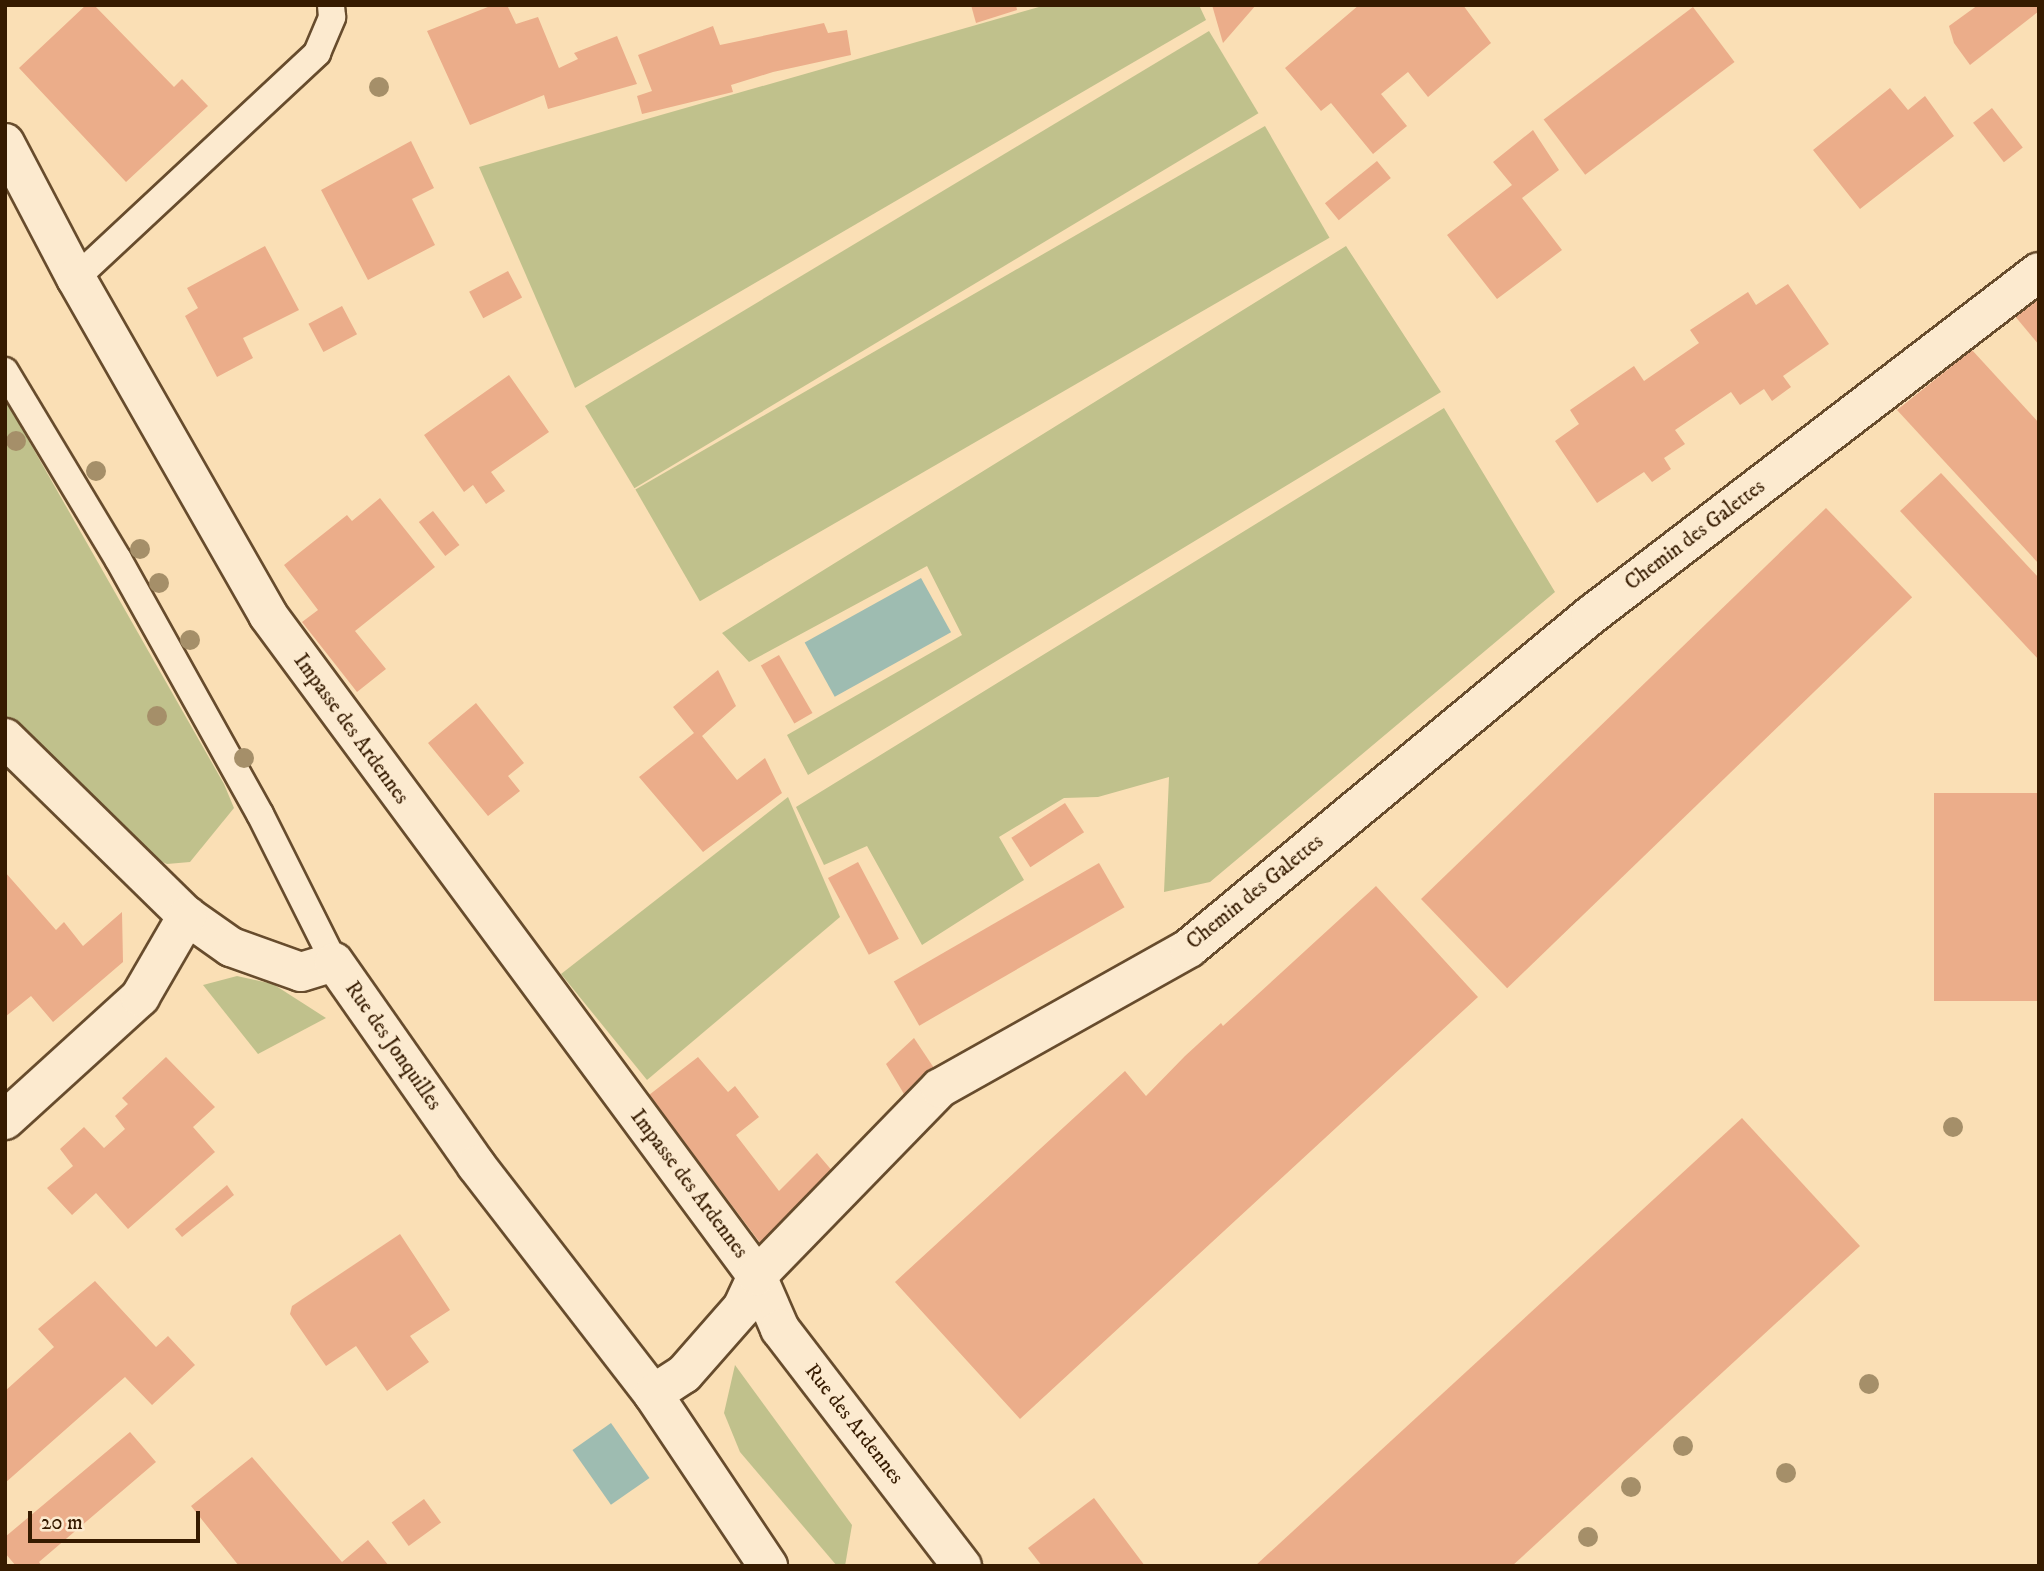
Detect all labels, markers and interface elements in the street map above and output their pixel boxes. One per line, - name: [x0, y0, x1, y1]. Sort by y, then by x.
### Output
- street label: Chemin des Galettes: [1620, 474, 1770, 596]
- street label: Impasse des Ardennes: [288, 649, 414, 809]
- street label: Chemin des Galettes: [1182, 829, 1328, 955]
- street label: Rue des Jonquilles: [339, 977, 447, 1115]
- street label: Impasse des Ardennes: [625, 1105, 753, 1263]
- street label: Rue des Ardennes: [799, 1359, 909, 1489]
- scale bar: [32, 1498, 203, 1542]
- text: 20 m: [41, 1510, 83, 1536]

